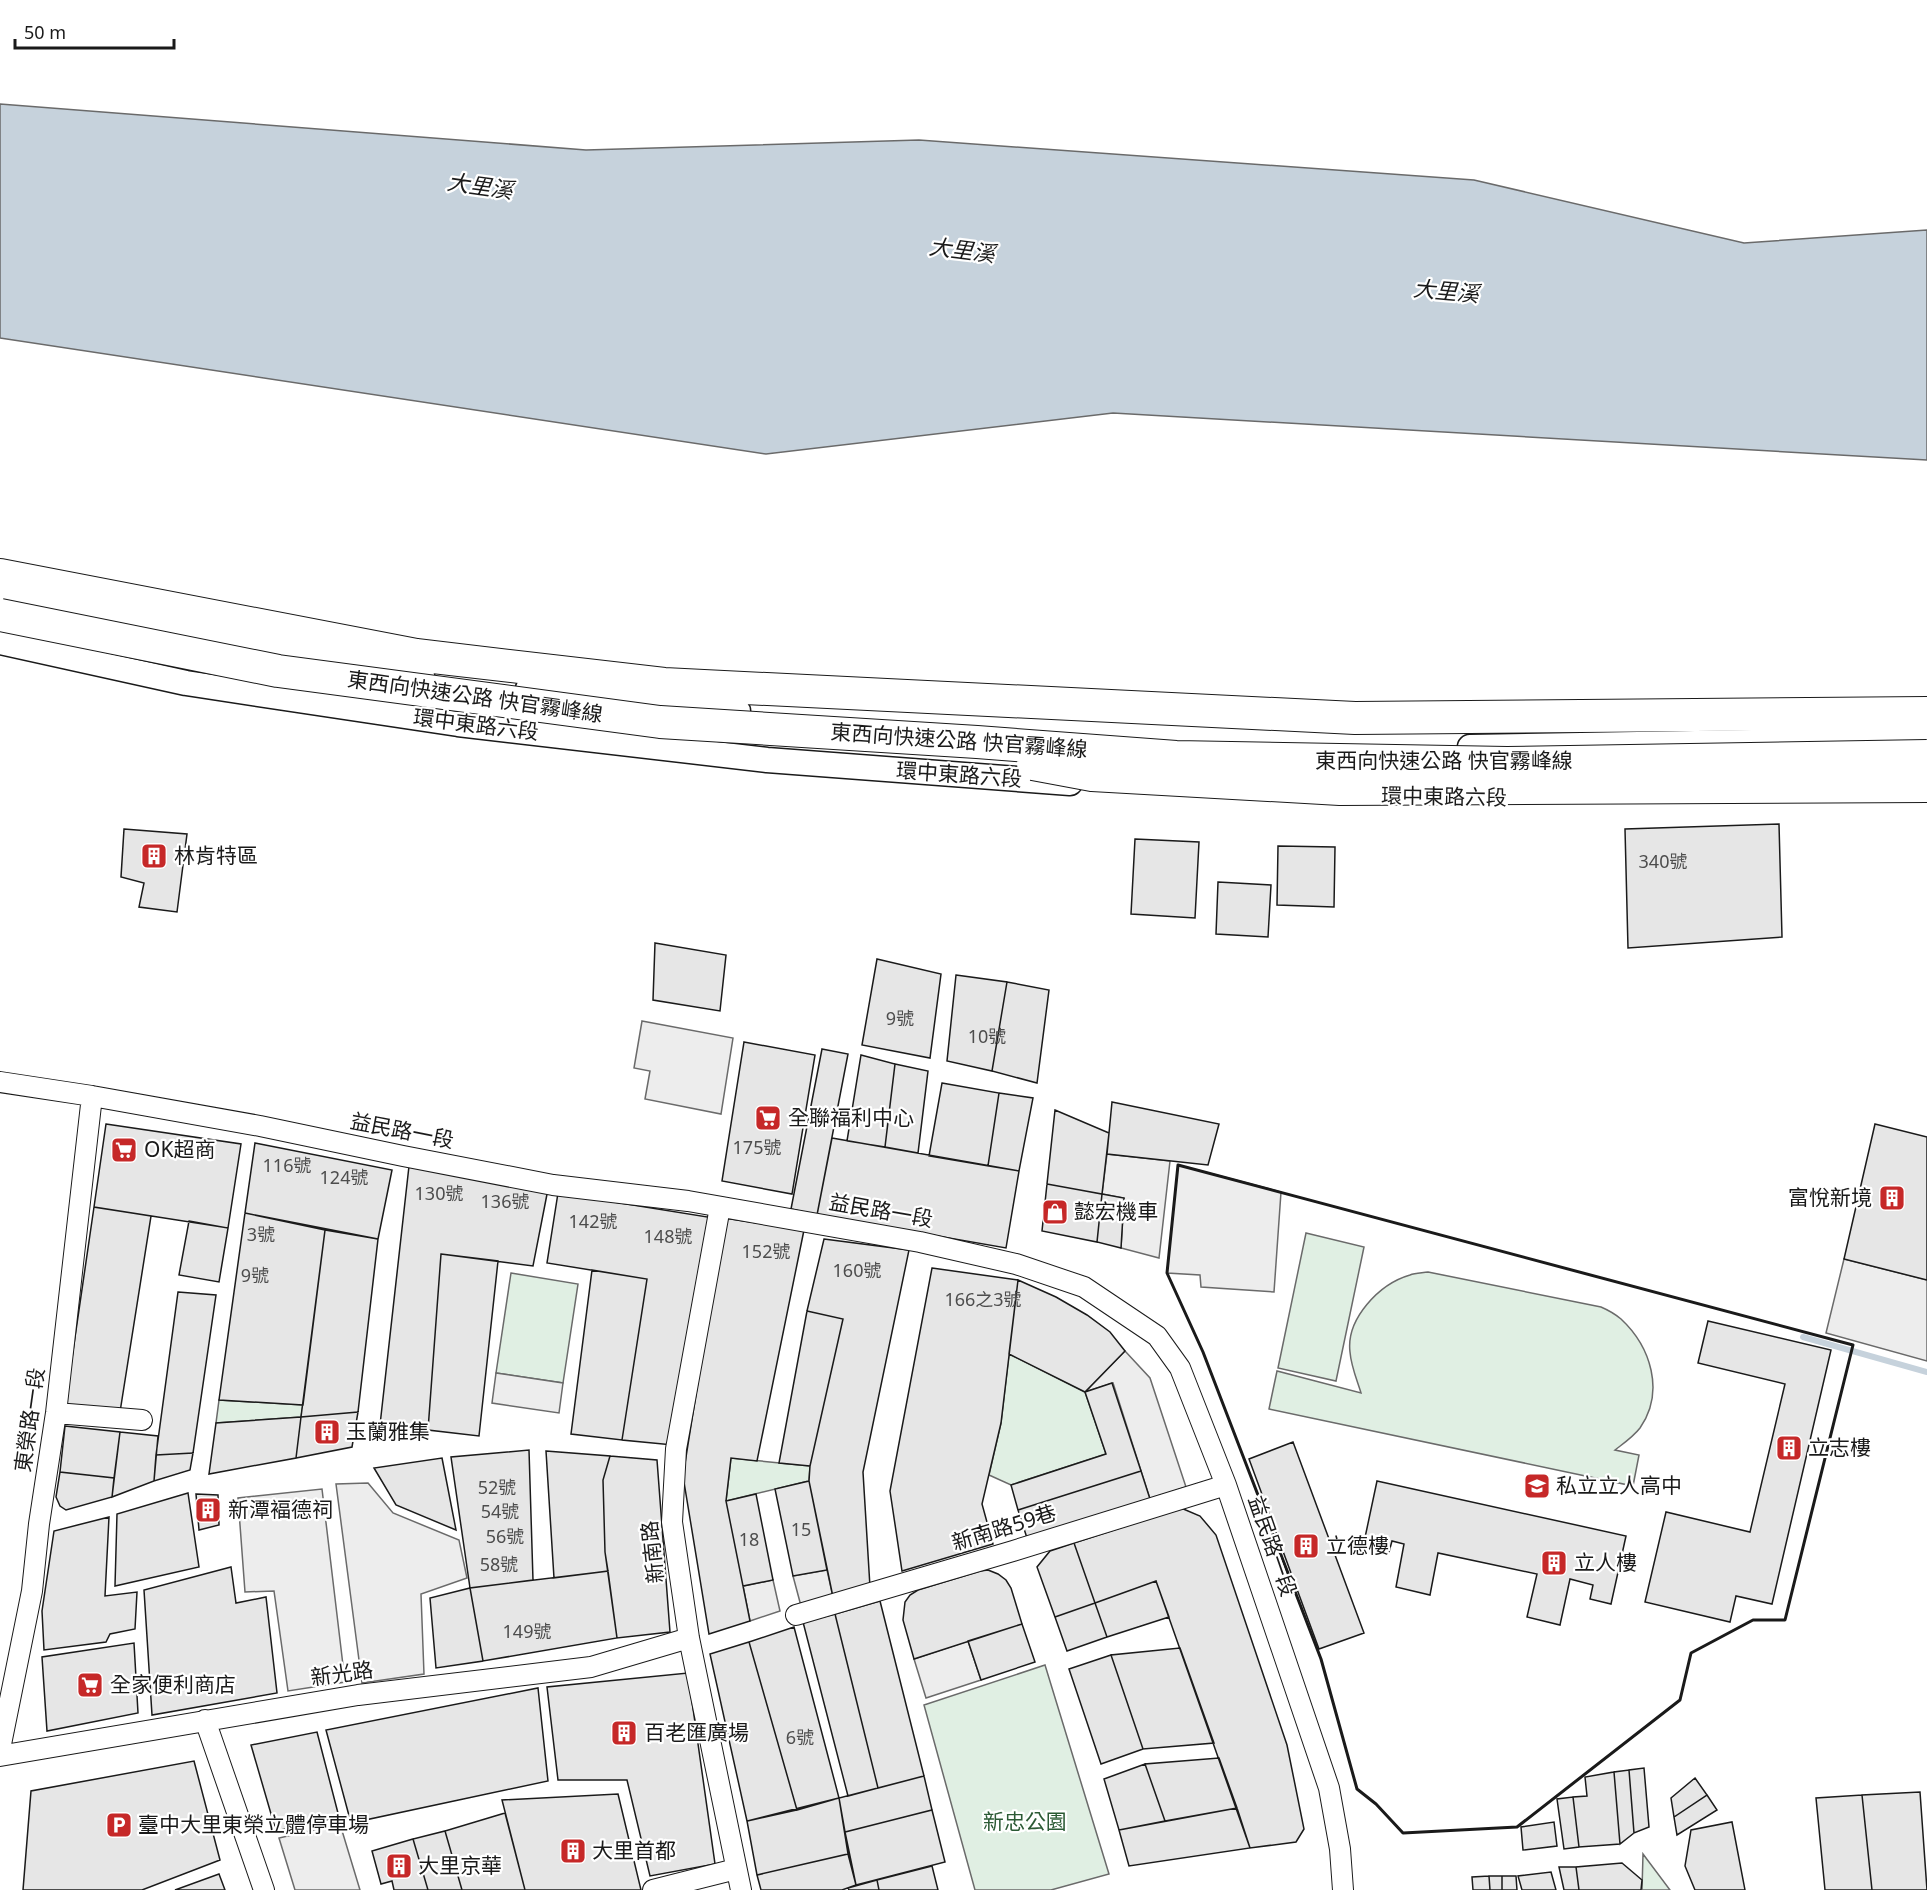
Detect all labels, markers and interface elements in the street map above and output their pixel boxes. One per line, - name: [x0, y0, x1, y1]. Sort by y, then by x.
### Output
- scale bar: [15, 12, 174, 50]
- text: 50 m: [24, 20, 66, 44]
- water label: 大里溪: [445, 166, 518, 205]
- water label: 大里溪: [928, 230, 1000, 268]
- water label: 大里溪: [1412, 272, 1483, 308]
- street label: 東西向快速公路 快官霧峰線: [346, 664, 605, 728]
- street label: 環中東路六段: [412, 702, 540, 746]
- street label: 東西向快速公路 快官霧峰線: [830, 717, 1088, 763]
- street label: 東西向快速公路 快官霧峰線: [1315, 746, 1573, 774]
- street label: 環中東路六段: [895, 756, 1023, 792]
- street label: 環中東路六段: [1381, 781, 1507, 811]
- building icon: 林肯特區: [139, 841, 169, 871]
- place label: 林肯特區: [174, 841, 258, 869]
- house number: 340號: [1639, 849, 1687, 873]
- house number: 9號: [886, 1006, 914, 1030]
- house number: 10號: [968, 1024, 1006, 1048]
- supermarket icon: 全聯福利中心: [753, 1103, 783, 1133]
- place label: 全聯福利中心: [788, 1103, 914, 1131]
- street label: 益民路一段: [348, 1106, 456, 1154]
- supermarket icon: OK超商: [109, 1135, 139, 1165]
- place label: OK超商: [144, 1135, 215, 1163]
- house number: 175號: [733, 1135, 781, 1159]
- house number: 116號: [263, 1153, 311, 1177]
- house number: 124號: [320, 1165, 368, 1189]
- house number: 130號: [415, 1181, 463, 1205]
- place label: 富悅新境: [1788, 1183, 1872, 1211]
- building icon: 富悅新境: [1877, 1183, 1907, 1213]
- street label: 益民路一段: [827, 1187, 935, 1233]
- house number: 136號: [481, 1189, 529, 1213]
- shop icon: 懿宏機車: [1040, 1197, 1070, 1227]
- place label: 懿宏機車: [1074, 1197, 1158, 1225]
- house number: 142號: [569, 1209, 617, 1233]
- house number: 3號: [247, 1222, 275, 1246]
- house number: 148號: [644, 1224, 692, 1248]
- house number: 152號: [742, 1239, 790, 1263]
- house number: 160號: [833, 1258, 881, 1282]
- house number: 9號: [241, 1263, 269, 1287]
- house number: 166之3號: [944, 1287, 1022, 1311]
- street label: 東榮路一段: [8, 1366, 50, 1474]
- building icon: 玉蘭雅集: [312, 1417, 342, 1447]
- place label: 玉蘭雅集: [346, 1417, 430, 1445]
- building icon: 立志樓: [1774, 1433, 1804, 1463]
- place label: 立志樓: [1808, 1433, 1871, 1461]
- school or university icon: 私立立人高中: [1522, 1471, 1552, 1501]
- place label: 私立立人高中: [1556, 1471, 1682, 1499]
- house number: 52號: [478, 1475, 516, 1499]
- street label: 益民路一段: [1243, 1491, 1303, 1600]
- building icon: 新潭褔德祠: [193, 1495, 223, 1525]
- place label: 新潭褔德祠: [228, 1495, 333, 1523]
- street label: 新南路59巷: [948, 1498, 1059, 1556]
- house number: 54號: [481, 1499, 519, 1523]
- house number: 15: [791, 1517, 811, 1541]
- street label: 新南路: [635, 1519, 669, 1585]
- house number: 56號: [486, 1524, 524, 1548]
- house number: 18: [739, 1527, 759, 1551]
- building icon: 立德樓: [1291, 1531, 1321, 1561]
- place label: 立德樓: [1326, 1531, 1389, 1559]
- building icon: 立人樓: [1539, 1548, 1569, 1578]
- place label: 立人樓: [1574, 1548, 1637, 1576]
- house number: 58號: [480, 1552, 518, 1576]
- house number: 149號: [503, 1619, 551, 1643]
- street label: 新光路: [309, 1655, 375, 1691]
- supermarket icon: 全家便利商店: [75, 1670, 105, 1700]
- place label: 全家便利商店: [110, 1670, 236, 1698]
- building icon: 百老匯廣場: [609, 1718, 639, 1748]
- place label: 百老匯廣場: [644, 1718, 749, 1746]
- house number: 6號: [786, 1725, 814, 1749]
- park label: 新忠公園: [983, 1807, 1067, 1835]
- parking icon: 臺中大里東榮立體停車場: [104, 1810, 134, 1840]
- place label: 臺中大里東榮立體停車場: [138, 1810, 369, 1838]
- building icon: 大里首都: [558, 1836, 588, 1866]
- place label: 大里首都: [592, 1836, 676, 1864]
- building icon: 大里京華: [384, 1851, 414, 1881]
- place label: 大里京華: [418, 1851, 502, 1879]

